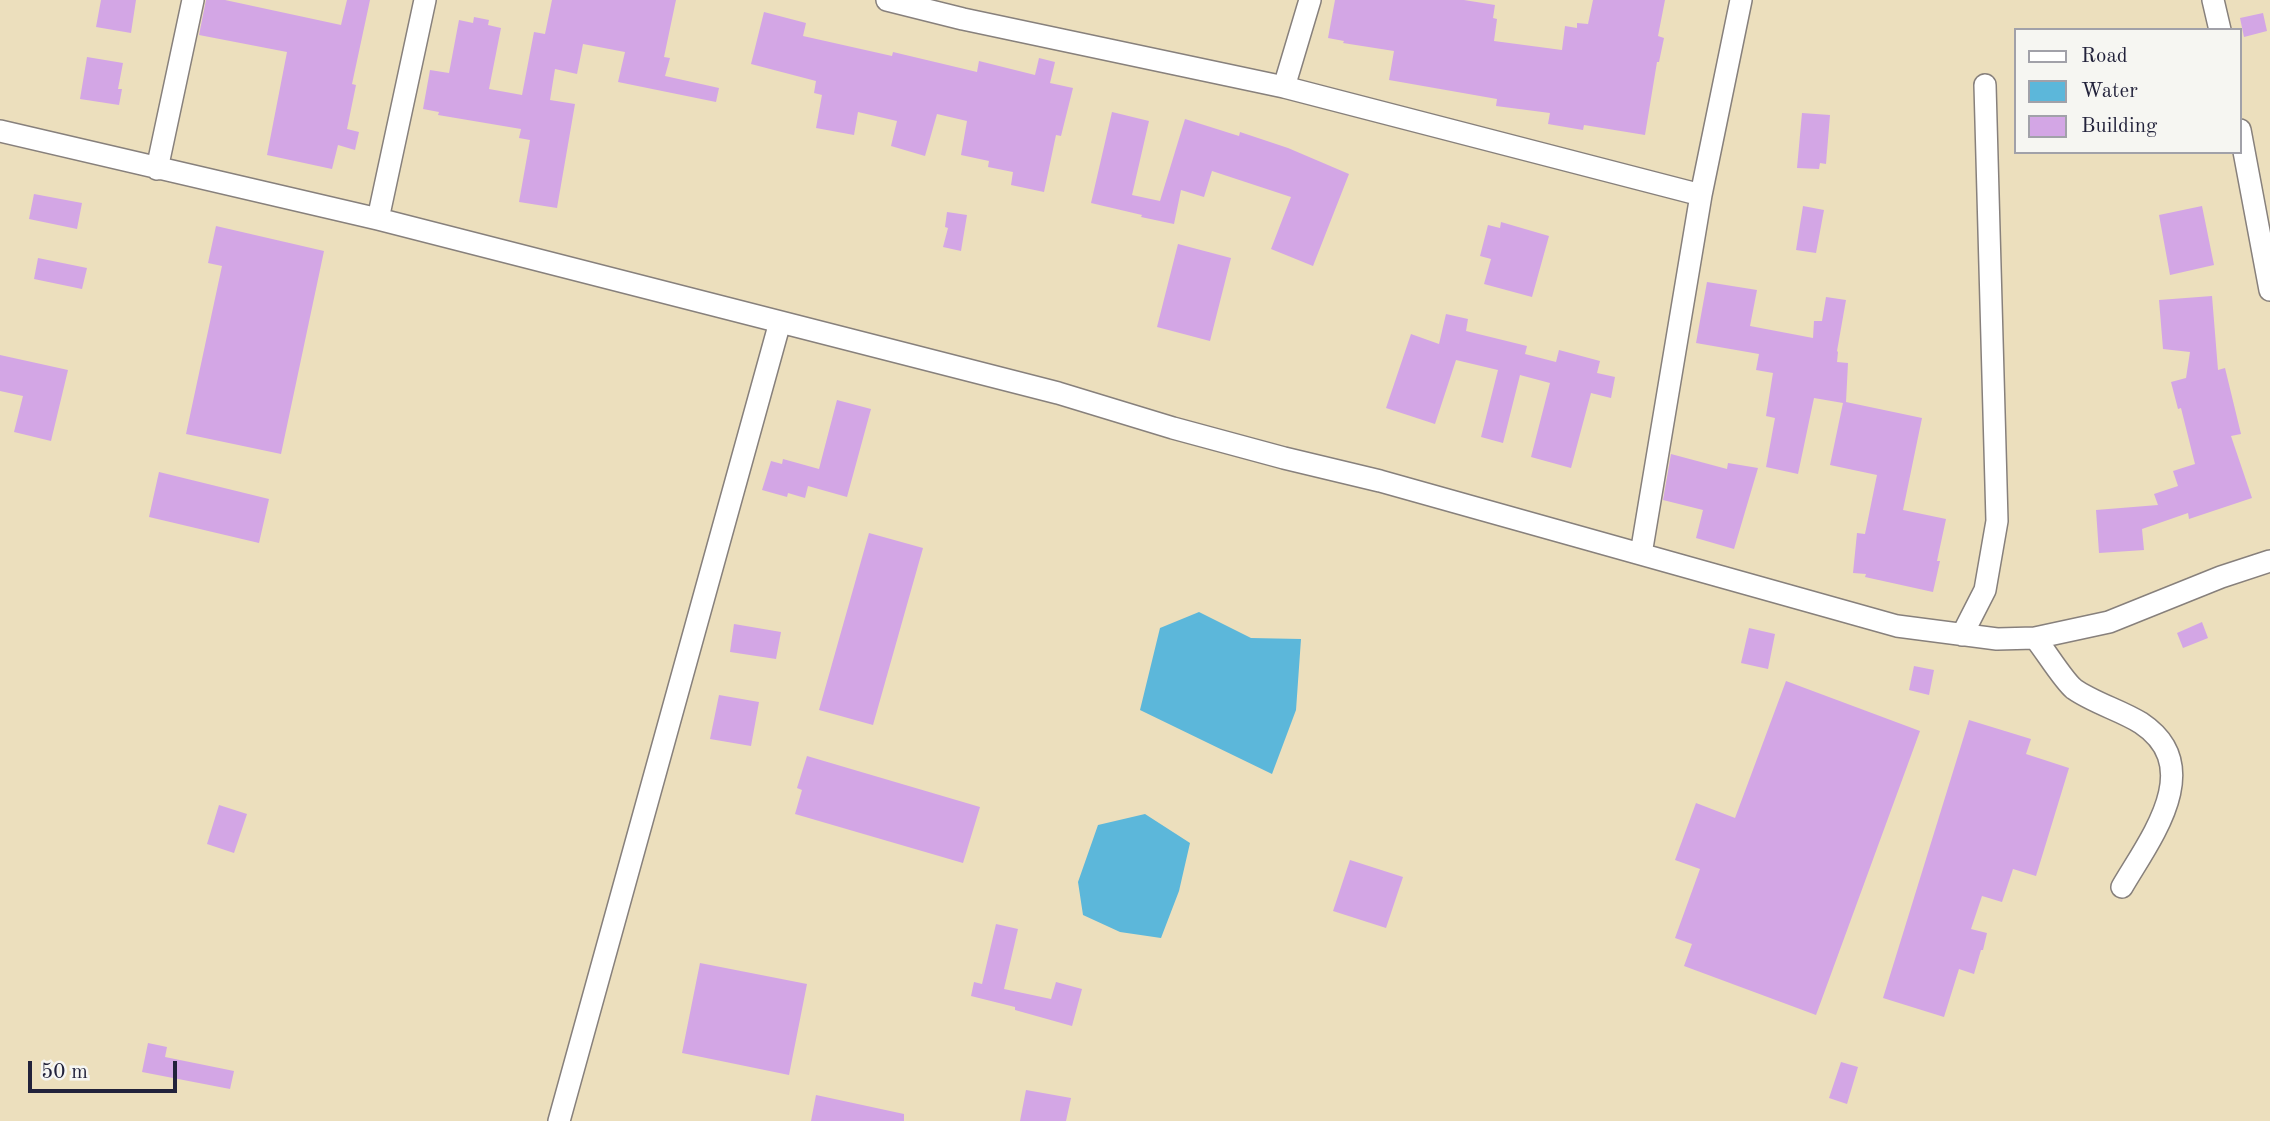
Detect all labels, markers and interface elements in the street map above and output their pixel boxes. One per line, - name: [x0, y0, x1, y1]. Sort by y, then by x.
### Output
- legend: [2014, 28, 2242, 154]
- text: Road: [2081, 46, 2128, 67]
- text: Water: [2081, 81, 2138, 102]
- text: Building: [2081, 116, 2157, 137]
- scale bar: [32, 1048, 180, 1092]
- text: 50 m: [41, 1062, 88, 1083]

